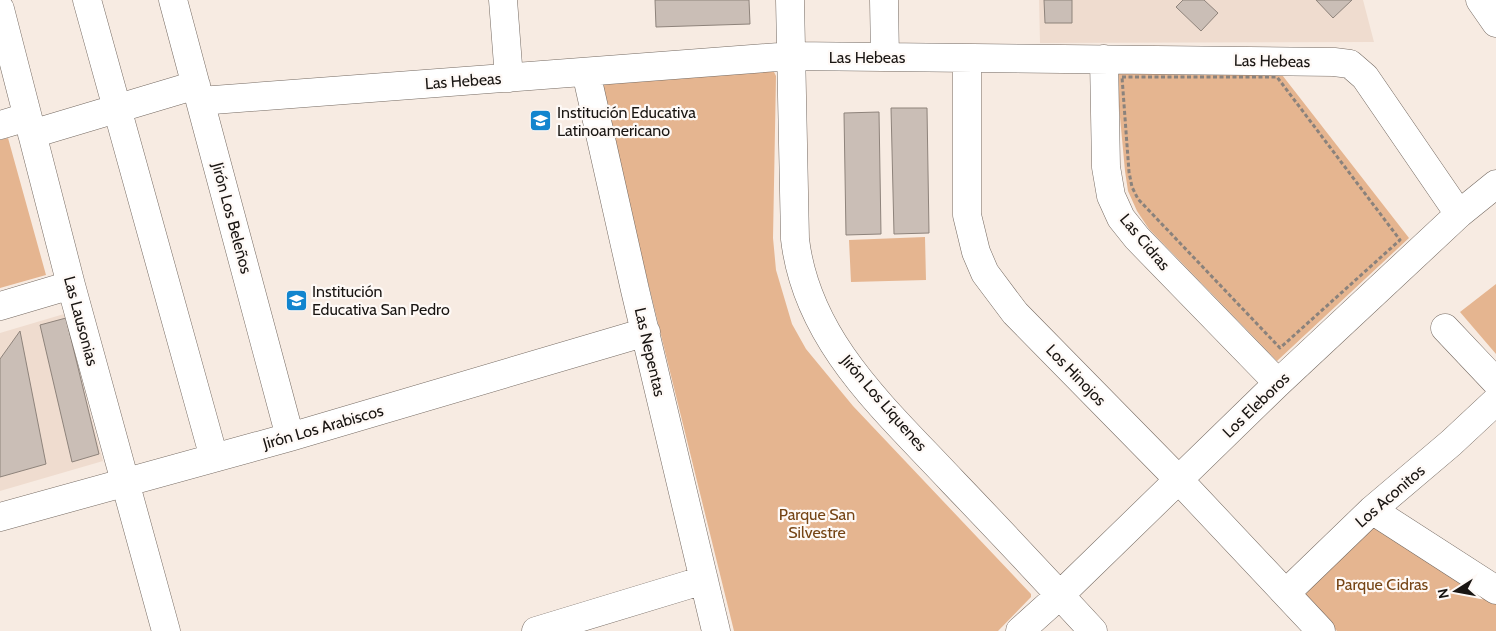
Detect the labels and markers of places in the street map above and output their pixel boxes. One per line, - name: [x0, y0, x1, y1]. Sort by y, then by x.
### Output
- place label: Institución Educativa Latinoamericano: [557, 103, 696, 140]
- school or university icon: Institución Educativa Latinoamericano: [529, 109, 553, 133]
- place label: Institución Educativa San Pedro: [312, 282, 450, 319]
- school or university icon: Institución Educativa San Pedro: [284, 288, 308, 312]

